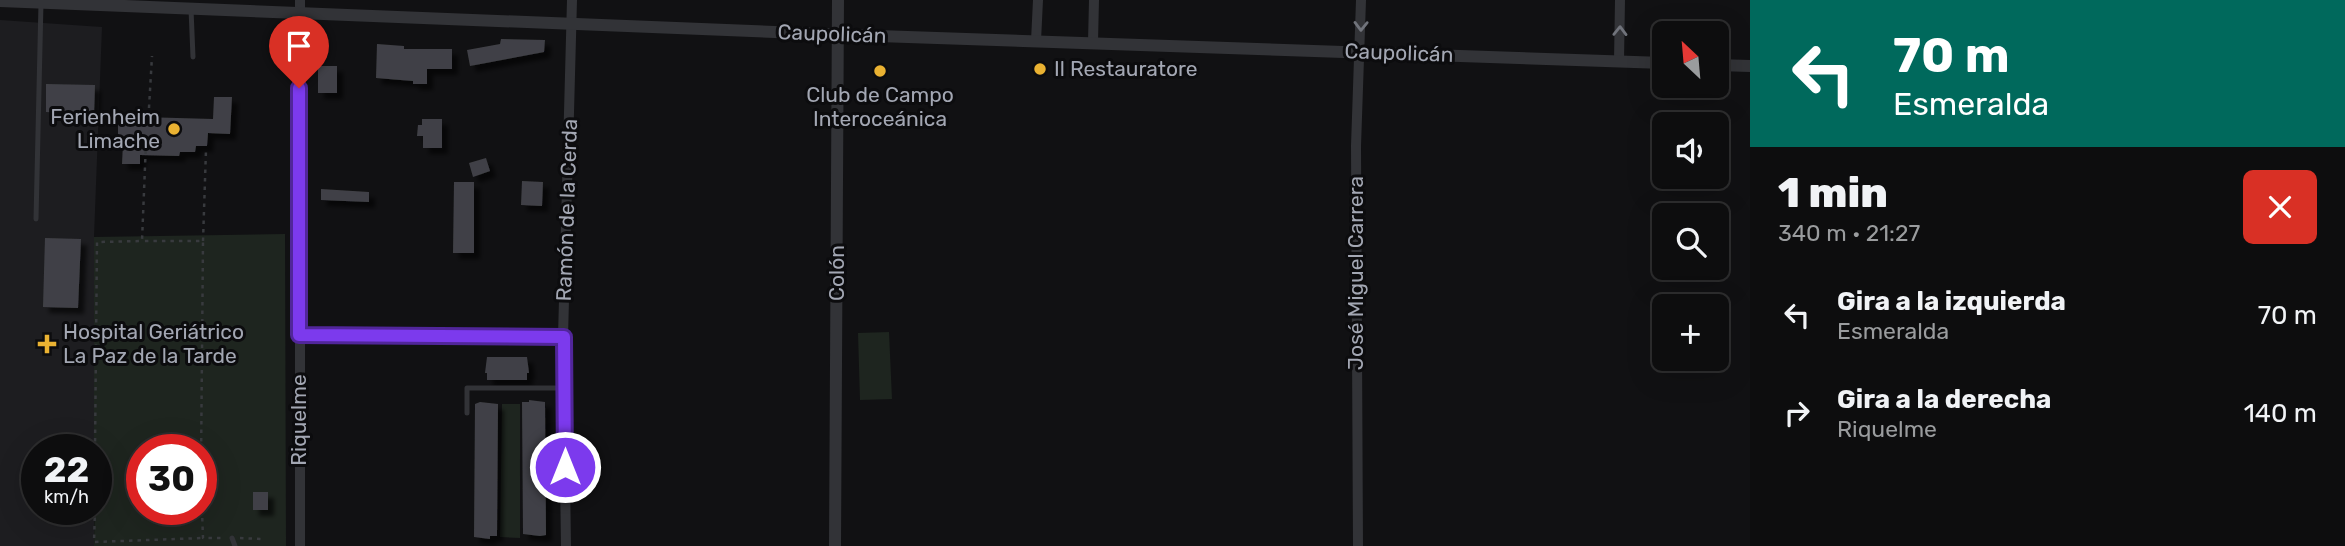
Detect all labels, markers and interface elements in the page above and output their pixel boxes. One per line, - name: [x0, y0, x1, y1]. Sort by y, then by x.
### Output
- pin: [269, 16, 329, 88]
- street label: Caupolicán: [777, 19, 887, 48]
- one-way arrow: [1353, 21, 1368, 32]
- north arrow: [1652, 21, 1729, 98]
- map controls: [1652, 21, 1729, 371]
- one-way arrow: [1612, 25, 1627, 36]
- text: 70 m: [1893, 26, 2010, 84]
- icon: arrive: [280, 27, 318, 65]
- icon: left: [1778, 28, 1869, 119]
- street label: Caupolicán: [1344, 38, 1454, 67]
- place label: Il Restauratore: [1054, 56, 1198, 81]
- marker: Il Restauratore: [1032, 61, 1048, 77]
- marker: Club de Campo Interoceánica: [872, 63, 888, 79]
- place label: Club de Campo Interoceánica: [806, 82, 954, 131]
- text: Esmeralda: [1893, 85, 2049, 123]
- place label: Ferienheim Limache: [50, 104, 160, 153]
- button: sound: [1652, 112, 1729, 189]
- street label: Ramón de la Cerda: [551, 118, 582, 302]
- marker: Ferienheim Limache: [166, 121, 182, 137]
- text: 1 min: [1778, 168, 1888, 218]
- button: close: [2243, 170, 2317, 244]
- street label: José Miguel Carrera: [1343, 176, 1368, 370]
- button: search: [1652, 203, 1729, 280]
- text: 340 m · 21:27: [1778, 219, 1920, 247]
- street label: Colón: [824, 245, 849, 301]
- text: Gira a la izquierda: [1837, 286, 2066, 317]
- button: +: [1652, 294, 1729, 371]
- icon: left: [1778, 296, 1816, 334]
- text: 70 m: [2258, 300, 2317, 331]
- text: Esmeralda: [1837, 317, 1949, 345]
- place label: Hospital Geriátrico La Paz de la Tarde: [63, 319, 244, 368]
- marker: Hospital Geriátrico La Paz de la Tarde: [37, 334, 57, 354]
- street label: Riquelme: [286, 374, 311, 466]
- text: Gira a la derecha: [1837, 384, 2051, 415]
- icon: right: [1778, 394, 1816, 432]
- text: 140 m: [2244, 398, 2317, 429]
- text: Riquelme: [1837, 415, 1937, 443]
- position arrow: [528, 430, 602, 504]
- speed limit sign: 30: [126, 434, 217, 525]
- text: 22: [44, 449, 89, 491]
- text: km/h: [44, 486, 89, 508]

